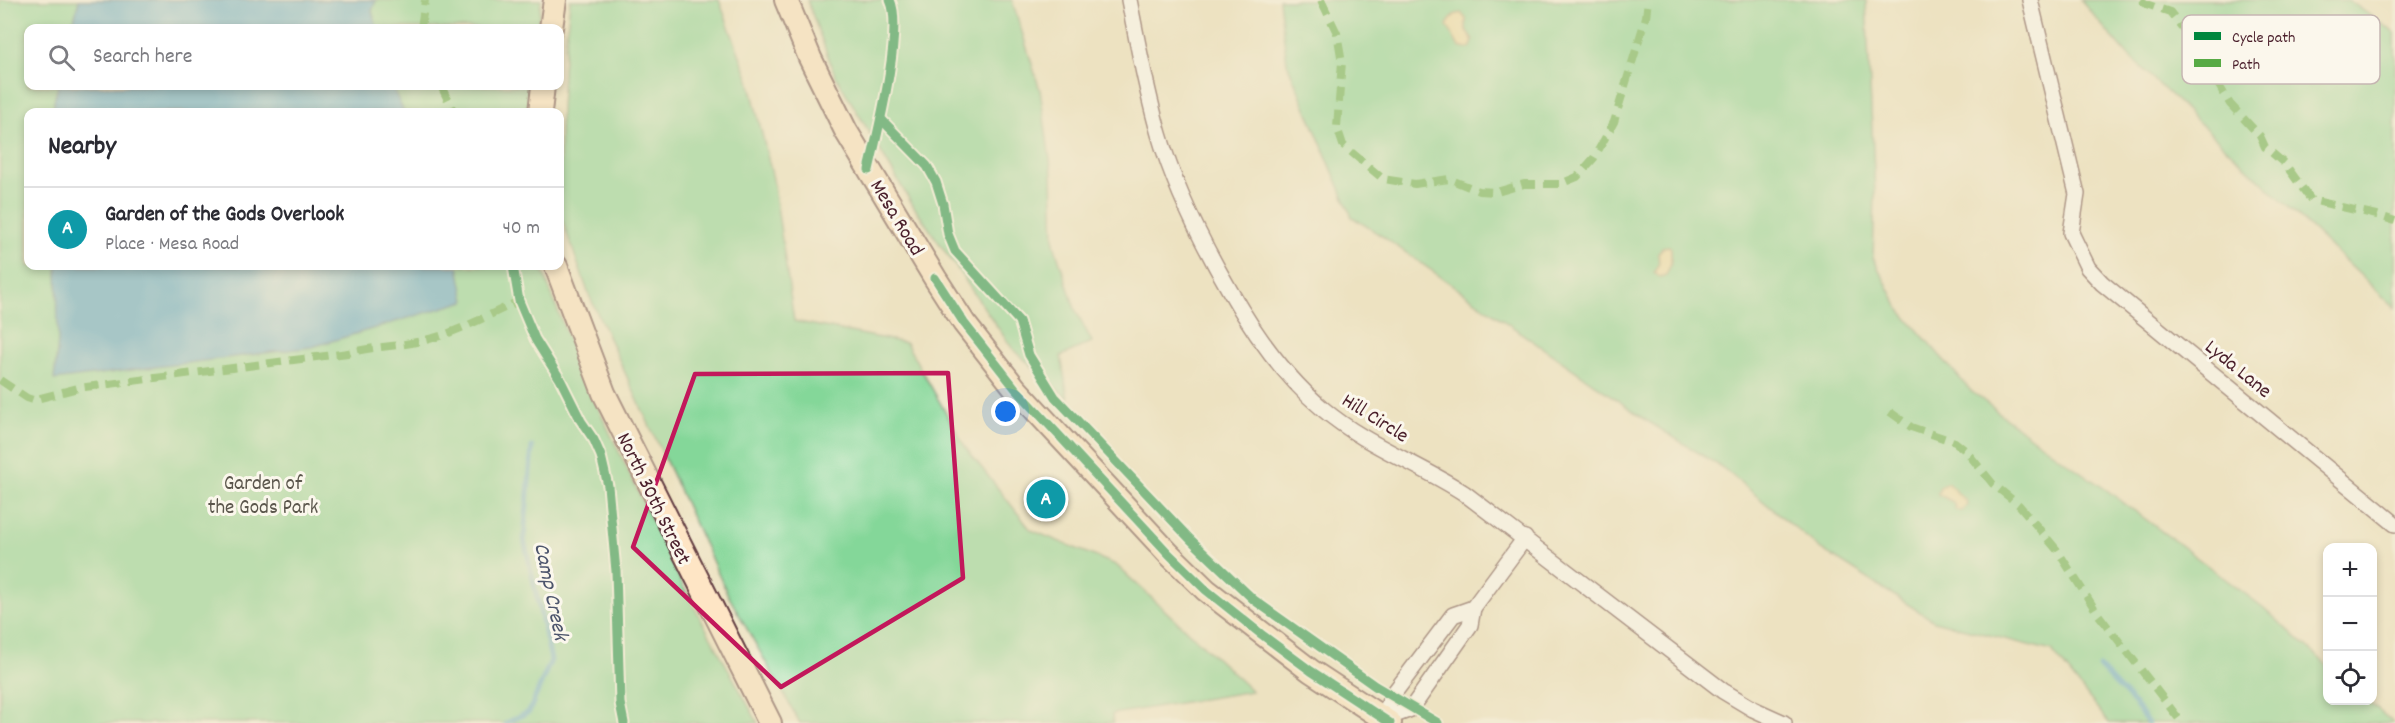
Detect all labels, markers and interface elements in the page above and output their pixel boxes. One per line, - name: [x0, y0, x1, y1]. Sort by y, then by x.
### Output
- legend: [2182, 15, 2380, 84]
- search box: [24, 24, 564, 90]
- text: Cycle path: [2232, 27, 2295, 50]
- icon: search: [45, 41, 78, 74]
- text: Search here: [93, 42, 192, 73]
- text: Path: [2232, 54, 2260, 77]
- text: Nearby: [48, 129, 116, 166]
- street label: Mesa Road: [861, 175, 930, 262]
- text: Garden of the Gods Overlook: [105, 200, 344, 231]
- text: A: [62, 215, 73, 243]
- text: 40 m: [502, 215, 540, 243]
- text: Place · Mesa Road: [105, 231, 239, 259]
- street label: Lyda Lane: [2197, 334, 2277, 407]
- street label: Hill Circle: [1335, 387, 1414, 452]
- your location: [991, 397, 1020, 426]
- street label: North 30th Street: [607, 428, 697, 571]
- park label: Garden of the Gods Park: [208, 470, 318, 524]
- pin: A: [1026, 476, 1066, 522]
- water label: Camp Creek: [524, 540, 575, 645]
- map controls: [2323, 543, 2377, 705]
- button: +: [2323, 543, 2377, 597]
- button: −: [2323, 597, 2377, 651]
- button: locate: [2323, 651, 2377, 705]

